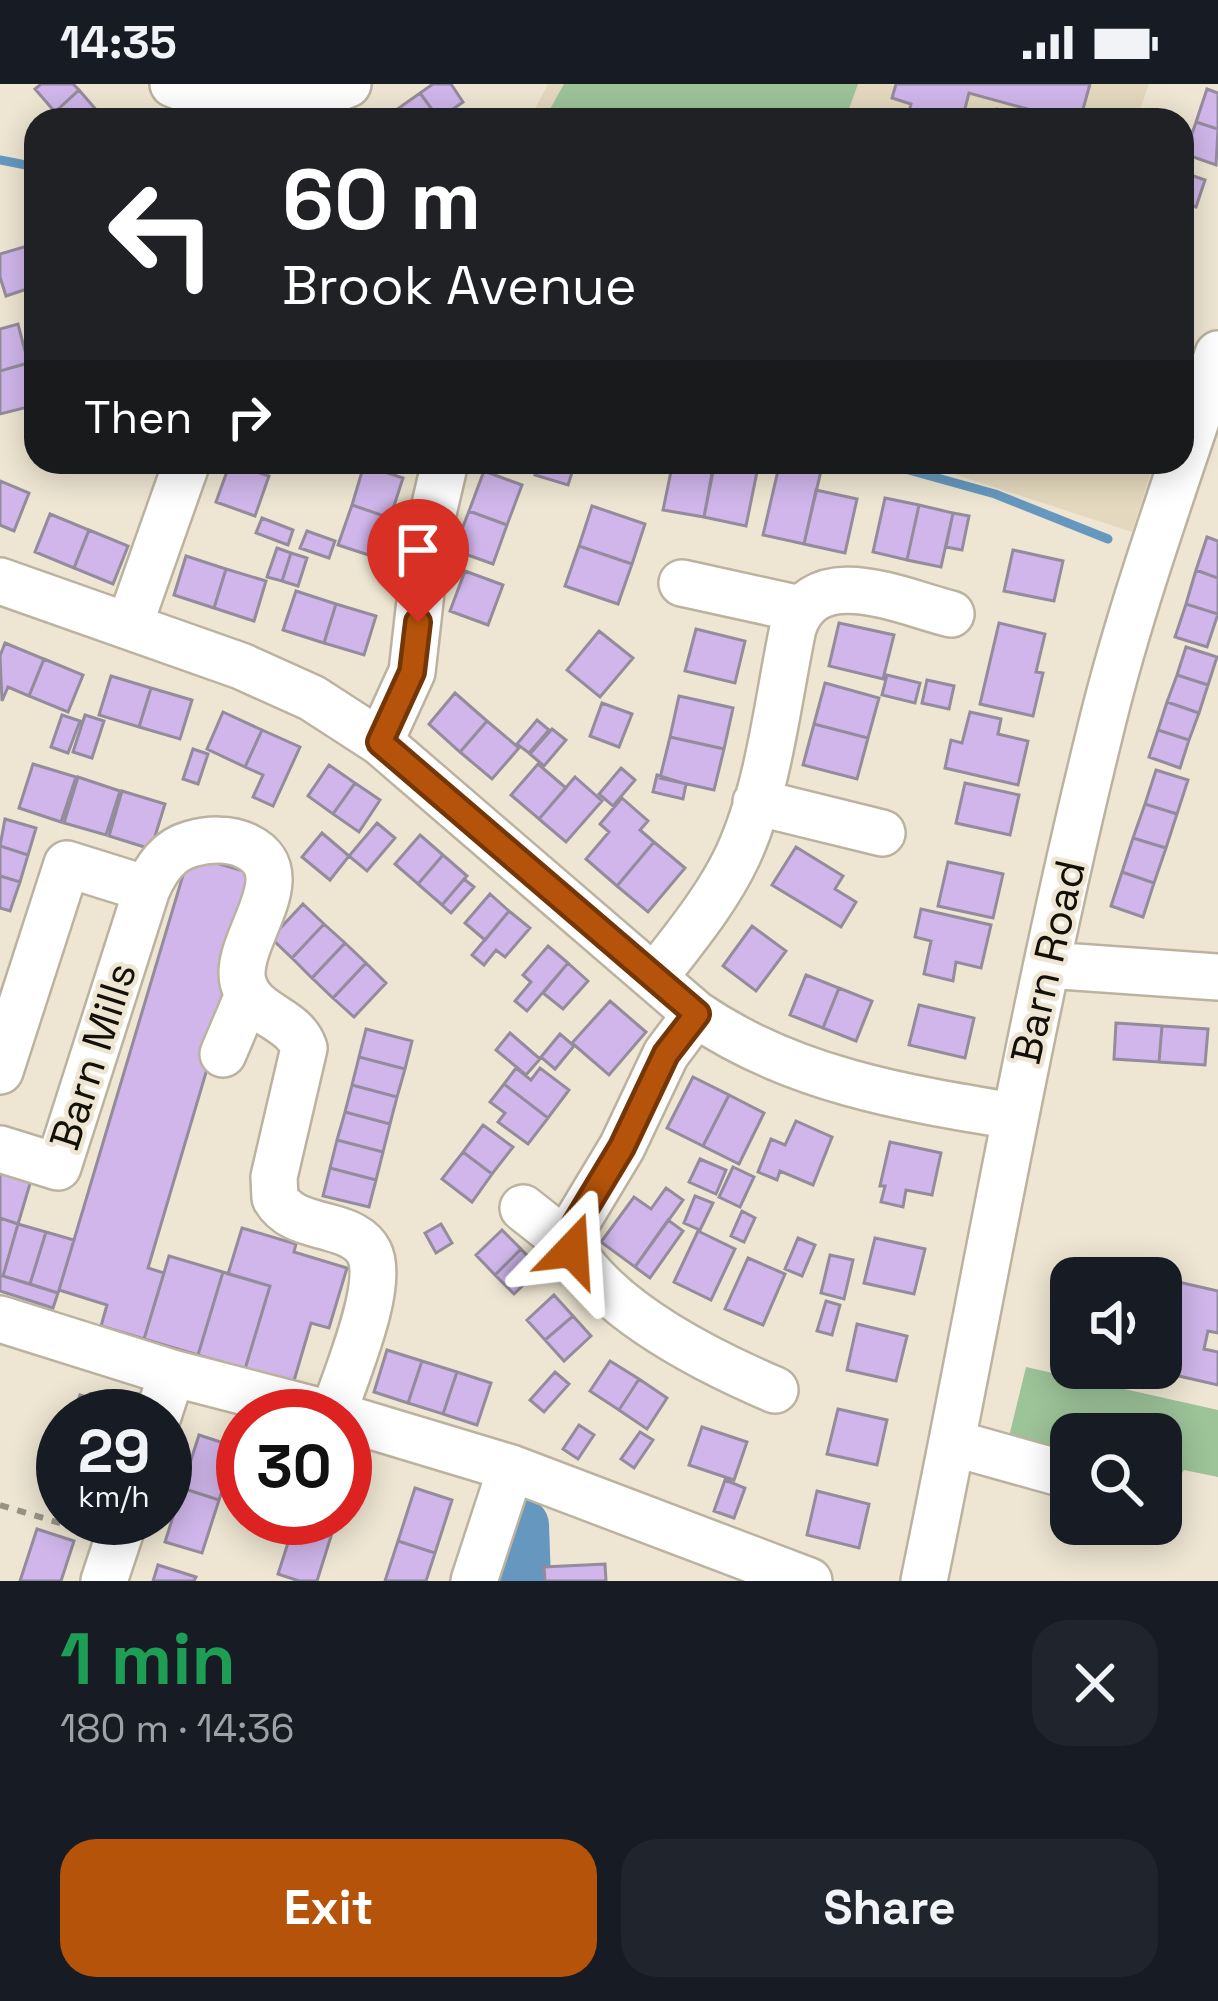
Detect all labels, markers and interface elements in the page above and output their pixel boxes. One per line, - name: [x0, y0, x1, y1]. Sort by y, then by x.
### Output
- text: 14:35: [60, 14, 177, 71]
- text: 60 m: [282, 146, 481, 254]
- icon: left: [84, 156, 240, 312]
- text: Brook Avenue: [282, 251, 637, 320]
- icon: right: [216, 384, 282, 450]
- text: Then: [84, 389, 192, 446]
- pin: [367, 499, 469, 622]
- icon: arrive: [385, 517, 451, 583]
- street label: Barn Road: [999, 855, 1097, 1069]
- street label: Barn Mills: [38, 956, 148, 1156]
- position arrow: [509, 1187, 635, 1313]
- map controls: [1050, 1257, 1182, 1545]
- button: sound: [1050, 1257, 1182, 1389]
- speed limit sign: 30: [216, 1389, 372, 1545]
- text: 29: [78, 1413, 150, 1490]
- button: search: [1050, 1413, 1182, 1545]
- text: km/h: [78, 1477, 150, 1516]
- text: 1 min: [60, 1613, 236, 1705]
- button: close: [1032, 1620, 1158, 1746]
- text: 180 m · 14:36: [60, 1704, 294, 1753]
- button: Exit: [60, 1839, 597, 1977]
- button: Share: [621, 1839, 1158, 1977]

